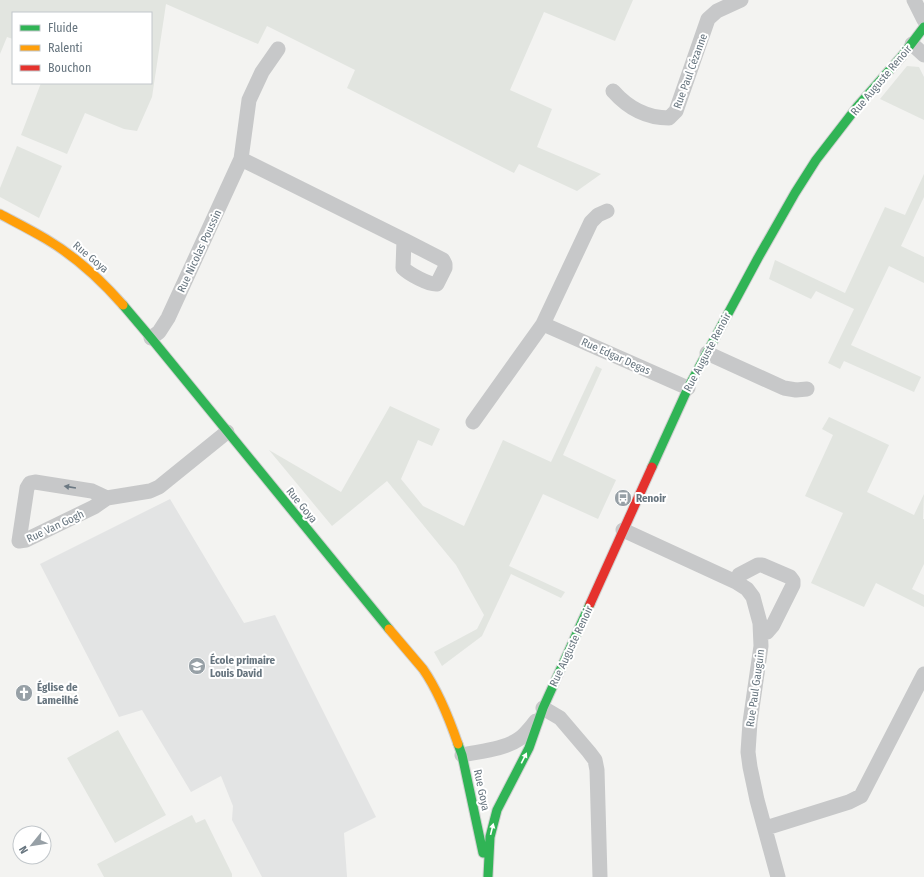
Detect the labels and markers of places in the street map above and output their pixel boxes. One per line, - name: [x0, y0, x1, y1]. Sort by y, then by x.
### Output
- bus stop icon: Renoir: [613, 488, 633, 508]
- place label: Renoir: [636, 492, 667, 505]
- place label: École primaire Louis David: [210, 653, 276, 680]
- school or university icon: École primaire Louis David: [187, 656, 207, 676]
- place label: Église de Lameilhé: [37, 680, 79, 707]
- church icon: Église de Lameilhé: [14, 683, 34, 703]

